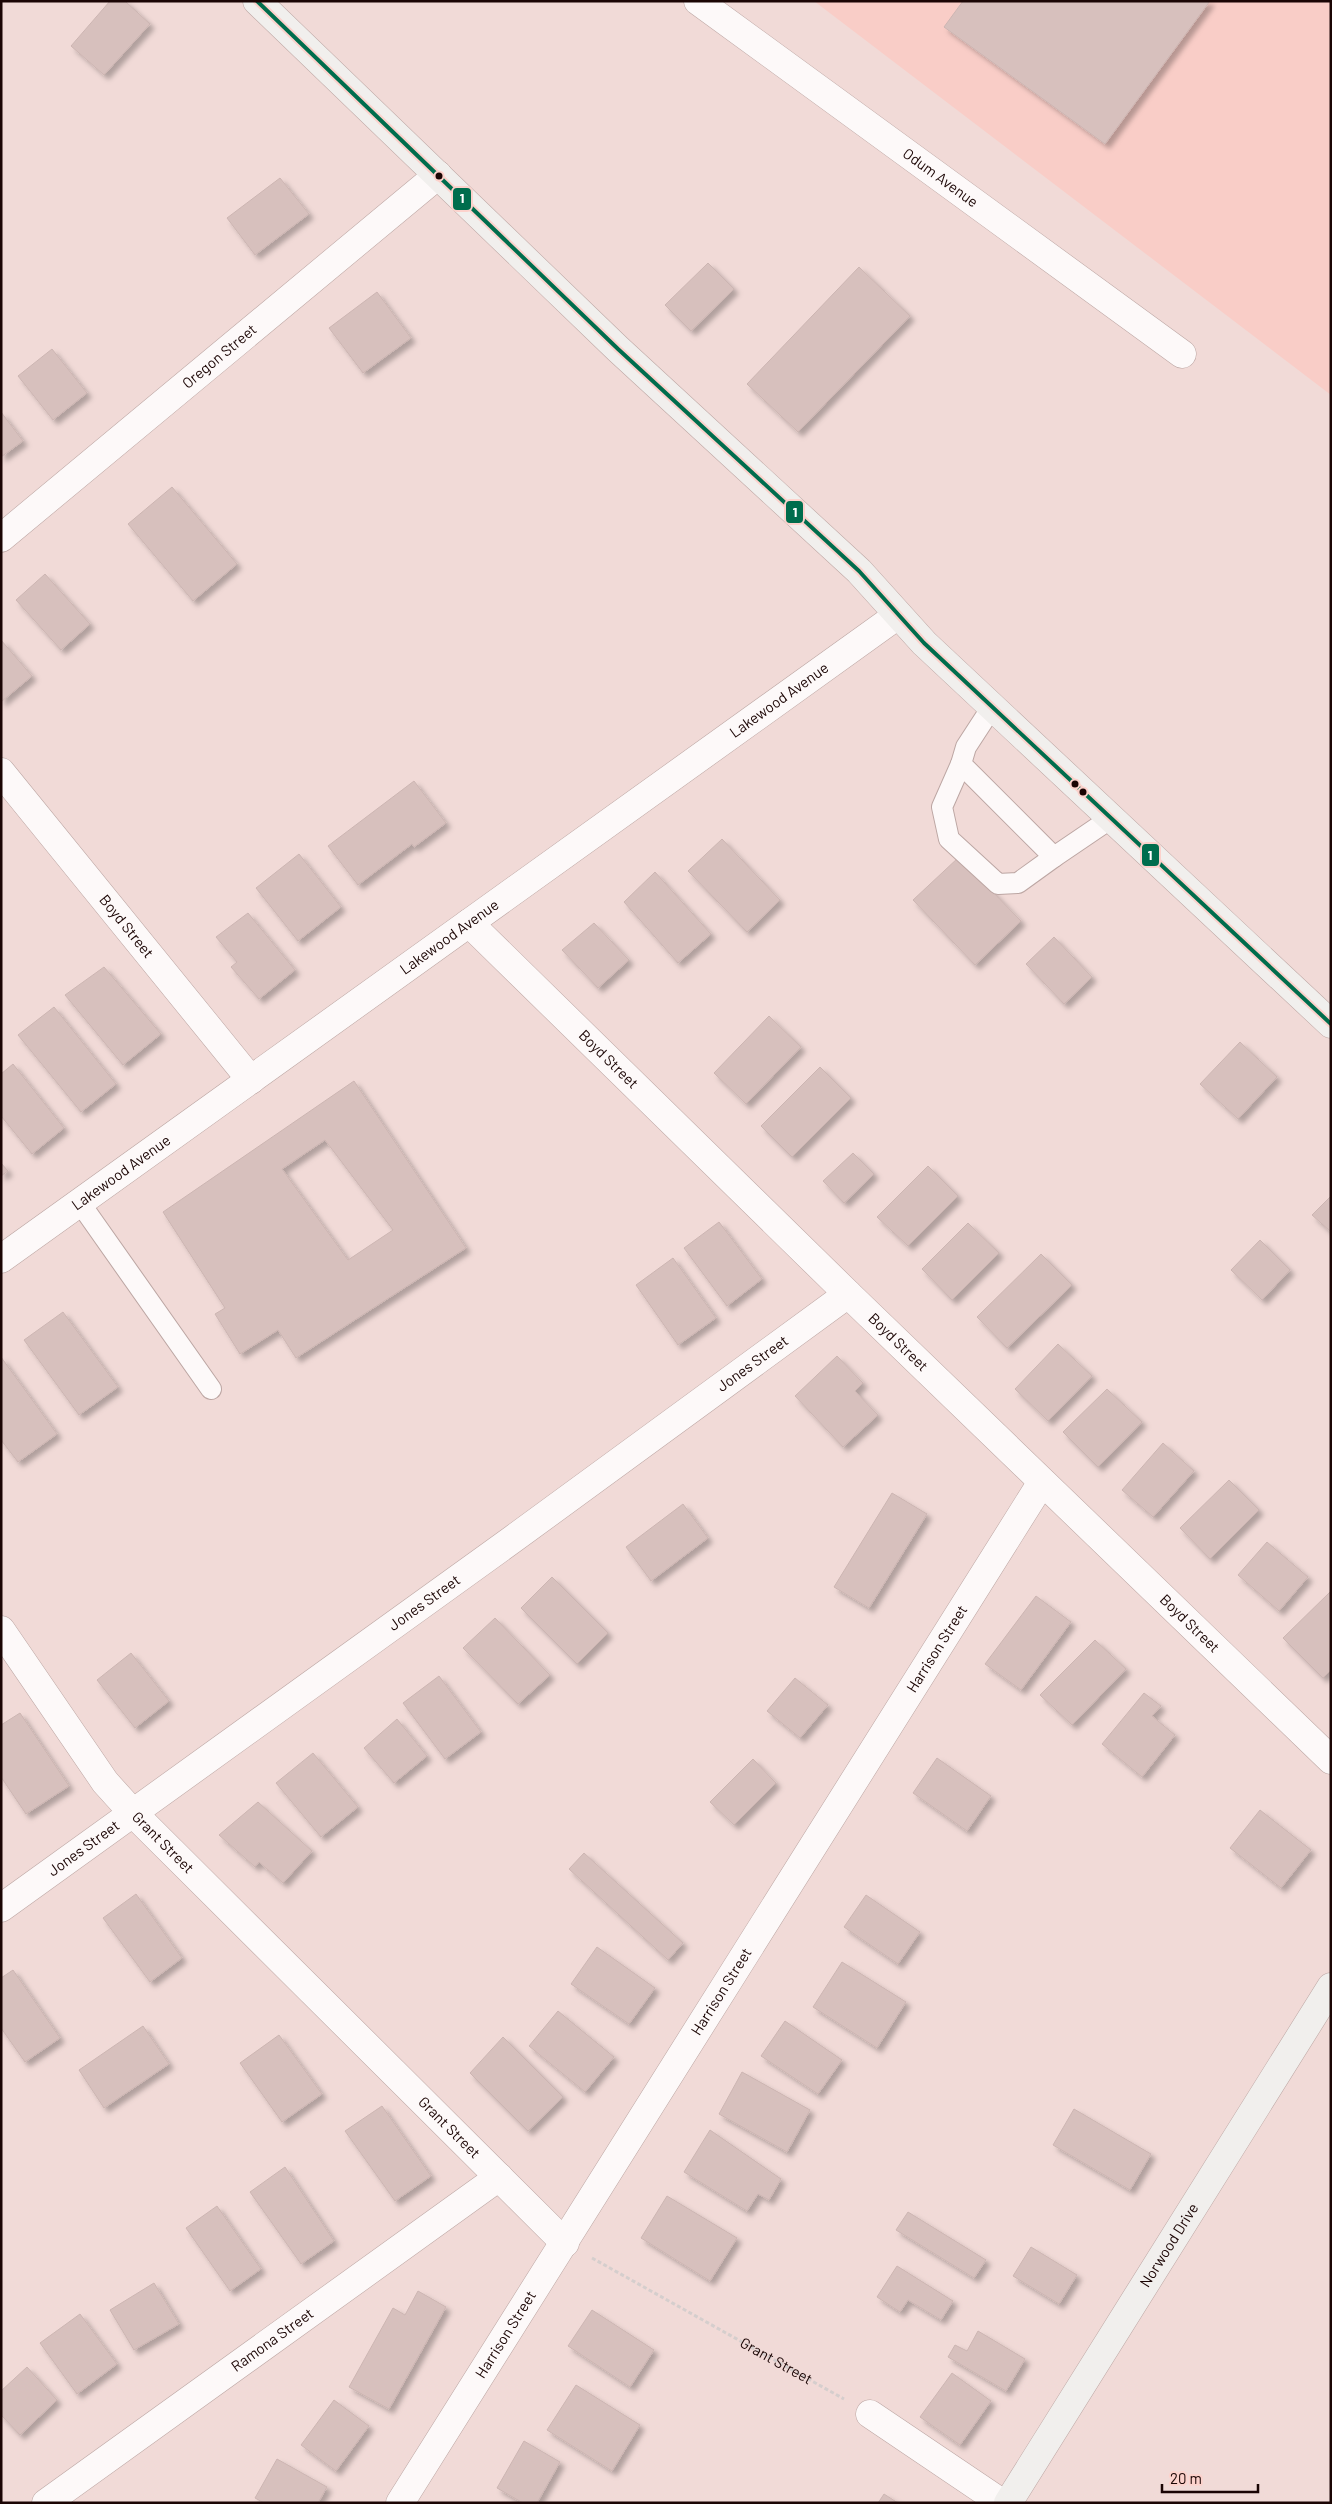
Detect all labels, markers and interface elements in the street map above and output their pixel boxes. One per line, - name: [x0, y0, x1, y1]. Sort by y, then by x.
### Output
- street label: Odum Avenue: [900, 144, 982, 210]
- unlabelled marker: [434, 171, 444, 181]
- line badge: 1: [452, 187, 472, 211]
- text: 1: [460, 189, 465, 206]
- street label: Oregon Street: [178, 320, 260, 392]
- line badge: 1: [785, 500, 804, 524]
- text: 1: [793, 503, 798, 520]
- street label: Lakewood Avenue: [726, 658, 831, 741]
- unlabelled marker: [1070, 779, 1080, 789]
- unlabelled marker: [1078, 787, 1088, 797]
- line badge: 1: [1141, 843, 1160, 867]
- text: 1: [1148, 846, 1153, 863]
- street label: Boyd Street: [96, 891, 158, 961]
- street label: Lakewood Avenue: [396, 895, 502, 978]
- street label: Boyd Street: [576, 1026, 643, 1092]
- street label: Lakewood Avenue: [68, 1130, 173, 1213]
- street label: Boyd Street: [865, 1309, 932, 1375]
- street label: Jones Street: [713, 1331, 791, 1395]
- street label: Jones Street: [385, 1570, 463, 1634]
- street label: Boyd Street: [1157, 1590, 1224, 1656]
- street label: Harrison Street: [902, 1601, 970, 1695]
- street label: Grant Street: [129, 1807, 198, 1877]
- street label: Jones Street: [44, 1816, 122, 1879]
- street label: Harrison Street: [686, 1944, 755, 2038]
- street label: Grant Street: [415, 2092, 484, 2162]
- street label: Norwood Drive: [1135, 2199, 1202, 2290]
- street label: Harrison Street: [471, 2287, 539, 2381]
- street label: Ramona Street: [227, 2304, 317, 2375]
- street label: Grant Street: [737, 2333, 816, 2388]
- scale bar: [1162, 2462, 1258, 2494]
- text: 20 m: [1170, 2469, 1202, 2487]

